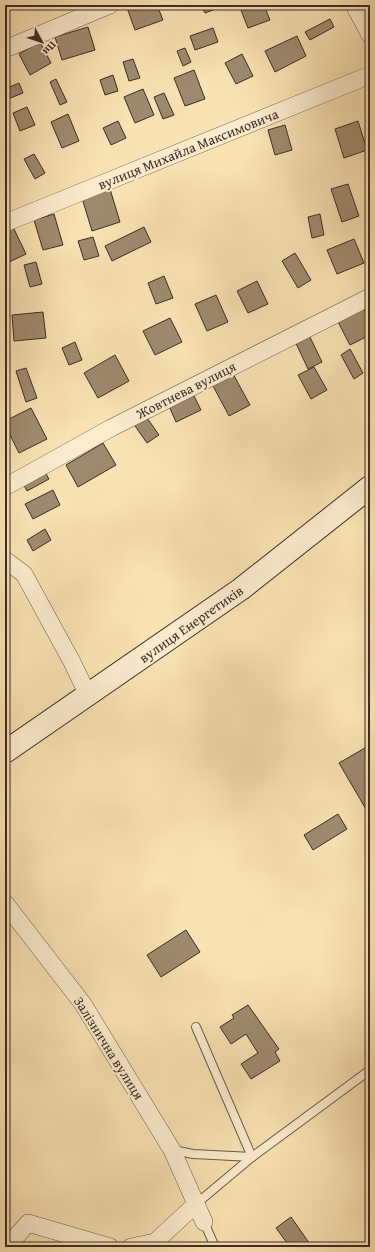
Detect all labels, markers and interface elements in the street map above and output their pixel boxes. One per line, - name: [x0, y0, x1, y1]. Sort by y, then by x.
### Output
- north arrow: [22, 22, 62, 62]
- text: Пн: [39, 38, 60, 59]
- street label: вулиця Михайла Максимовича: [95, 103, 282, 194]
- street label: Жовтнева вулиця: [132, 356, 239, 424]
- street label: вулиця Енергетиків: [135, 580, 247, 668]
- street label: Залізнична вулиця: [69, 992, 149, 1104]

